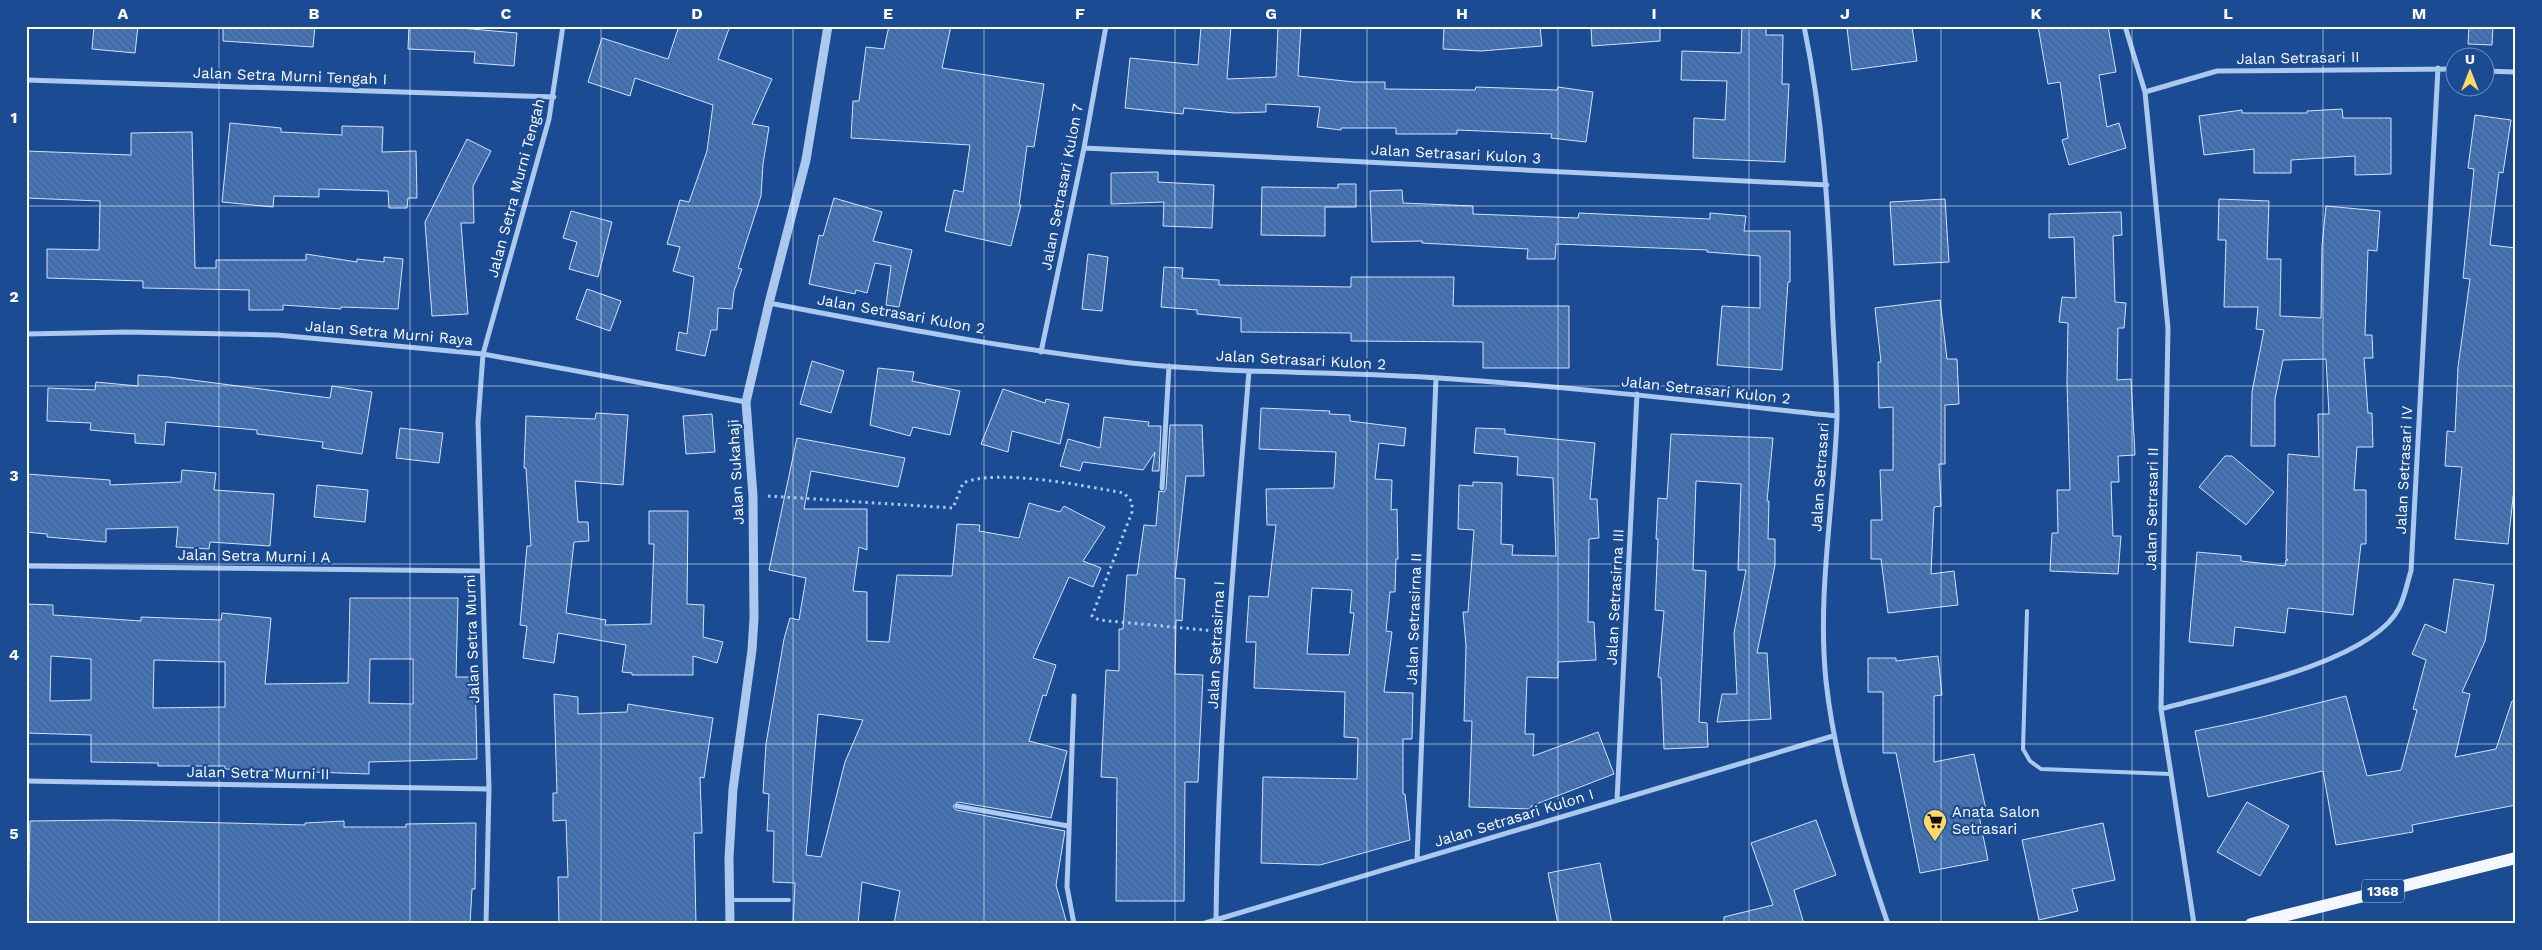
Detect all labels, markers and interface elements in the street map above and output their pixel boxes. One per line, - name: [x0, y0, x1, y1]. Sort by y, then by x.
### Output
- text: A: [118, 4, 129, 23]
- text: B: [309, 4, 320, 23]
- text: C: [501, 4, 512, 23]
- text: D: [691, 4, 703, 23]
- text: E: [883, 4, 893, 23]
- text: F: [1075, 4, 1085, 23]
- text: G: [1265, 4, 1277, 23]
- text: H: [1456, 4, 1468, 23]
- text: I: [1651, 4, 1657, 23]
- text: J: [1840, 4, 1850, 23]
- text: K: [2030, 4, 2042, 23]
- text: L: [2223, 4, 2233, 23]
- text: M: [2412, 4, 2426, 23]
- street label: Jalan Setrasari II: [2236, 48, 2360, 68]
- north arrow: [2444, 48, 2494, 98]
- text: U: [2465, 51, 2475, 67]
- street label: Jalan Setra Murni Tengah I: [193, 64, 387, 88]
- street label: Jalan Setra Murni Tengah: [483, 96, 549, 280]
- street label: Jalan Setrasari Kulon 7: [1037, 102, 1087, 272]
- text: 1: [11, 108, 17, 127]
- street label: Jalan Setrasari Kulon 3: [1371, 141, 1541, 167]
- text: 2: [9, 287, 19, 306]
- street label: Jalan Setrasari Kulon 2: [816, 290, 986, 338]
- street label: Jalan Setra Murni Raya: [304, 317, 474, 349]
- street label: Jalan Setrasari Kulon 2: [1216, 347, 1386, 373]
- street label: Jalan Setrasari Kulon 2: [1621, 372, 1791, 408]
- street label: Jalan Setrasari IV: [2392, 405, 2416, 535]
- street label: Jalan Sukahaji: [724, 419, 748, 525]
- street label: Jalan Setrasari: [1807, 422, 1833, 532]
- street label: Jalan Setrasari II: [2142, 447, 2162, 571]
- text: 3: [9, 466, 19, 485]
- street label: Jalan Setrasirna III: [1602, 528, 1628, 666]
- street label: Jalan Setra Murni I A: [177, 546, 331, 566]
- street label: Jalan Setrasirna II: [1403, 553, 1425, 685]
- street label: Jalan Setra Murni: [461, 574, 483, 704]
- street label: Jalan Setrasirna I: [1204, 581, 1228, 709]
- text: 4: [9, 645, 19, 664]
- street label: Jalan Setra Murni II: [186, 763, 330, 783]
- street label: Jalan Setrasari Kulon I: [1432, 785, 1596, 851]
- place label: Anata Salon Setrasari: [1952, 803, 2040, 838]
- supermarket icon: Anata Salon Setrasari: [1922, 808, 1948, 842]
- text: 5: [9, 824, 19, 843]
- road number: 1368: [2362, 879, 2404, 902]

